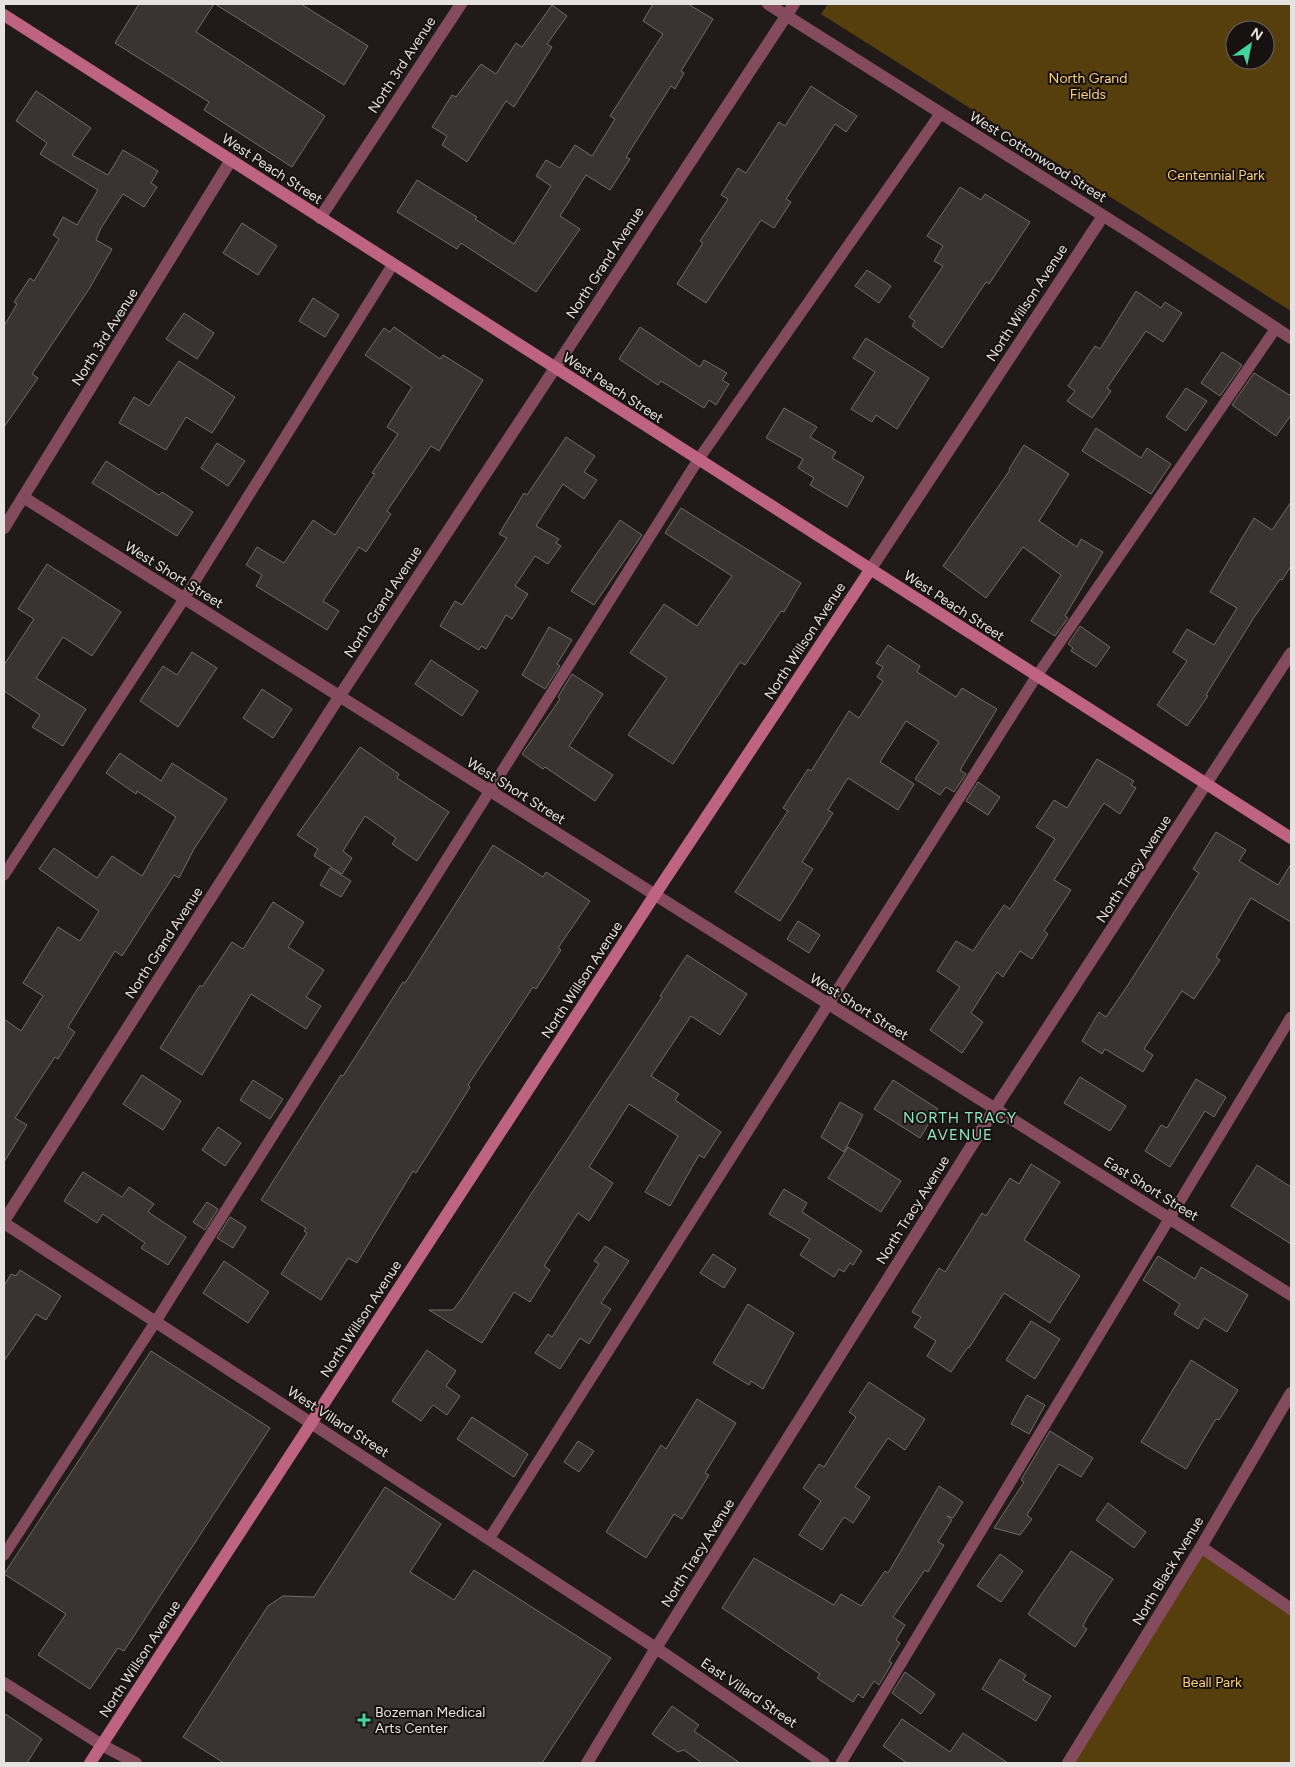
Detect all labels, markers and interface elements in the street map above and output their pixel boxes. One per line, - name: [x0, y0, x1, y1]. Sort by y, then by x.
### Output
- street label: North 3rd Avenue: [364, 13, 440, 116]
- north arrow: [1225, 20, 1275, 70]
- text: N: [1248, 24, 1266, 45]
- park label: North Grand Fields: [1049, 70, 1127, 103]
- street label: West Cottonwood Street: [966, 108, 1110, 206]
- street label: West Peach Street: [218, 130, 326, 208]
- park label: Centennial Park: [1167, 167, 1265, 184]
- street label: North Grand Avenue: [563, 204, 648, 322]
- street label: North Willson Avenue: [983, 241, 1071, 365]
- street label: North 3rd Avenue: [68, 285, 142, 389]
- street label: West Peach Street: [559, 349, 667, 427]
- street label: West Short Street: [122, 538, 226, 612]
- street label: North Grand Avenue: [341, 543, 426, 661]
- street label: West Peach Street: [900, 567, 1008, 645]
- street label: North Willson Avenue: [761, 579, 849, 703]
- street label: West Short Street: [464, 754, 568, 828]
- street label: North Tracy Avenue: [1093, 812, 1175, 926]
- street label: North Grand Avenue: [122, 884, 207, 1002]
- street label: North Willson Avenue: [538, 918, 626, 1042]
- street label: West Short Street: [807, 970, 911, 1044]
- district label: NORTH TRACY AVENUE: [903, 1109, 1017, 1144]
- street label: North Tracy Avenue: [873, 1152, 953, 1267]
- street label: East Short Street: [1101, 1153, 1201, 1225]
- street label: North Willson Avenue: [317, 1257, 405, 1381]
- street label: West Villard Street: [284, 1383, 392, 1461]
- street label: North Tracy Avenue: [658, 1495, 738, 1610]
- street label: North Black Avenue: [1129, 1513, 1207, 1629]
- street label: North Willson Avenue: [96, 1597, 184, 1721]
- street label: East Villard Street: [698, 1654, 800, 1732]
- park label: Beall Park: [1182, 1674, 1242, 1691]
- place label: Bozeman Medical Arts Center: [375, 1704, 485, 1737]
- marker: Bozeman Medical Arts Center: [357, 1713, 371, 1727]

